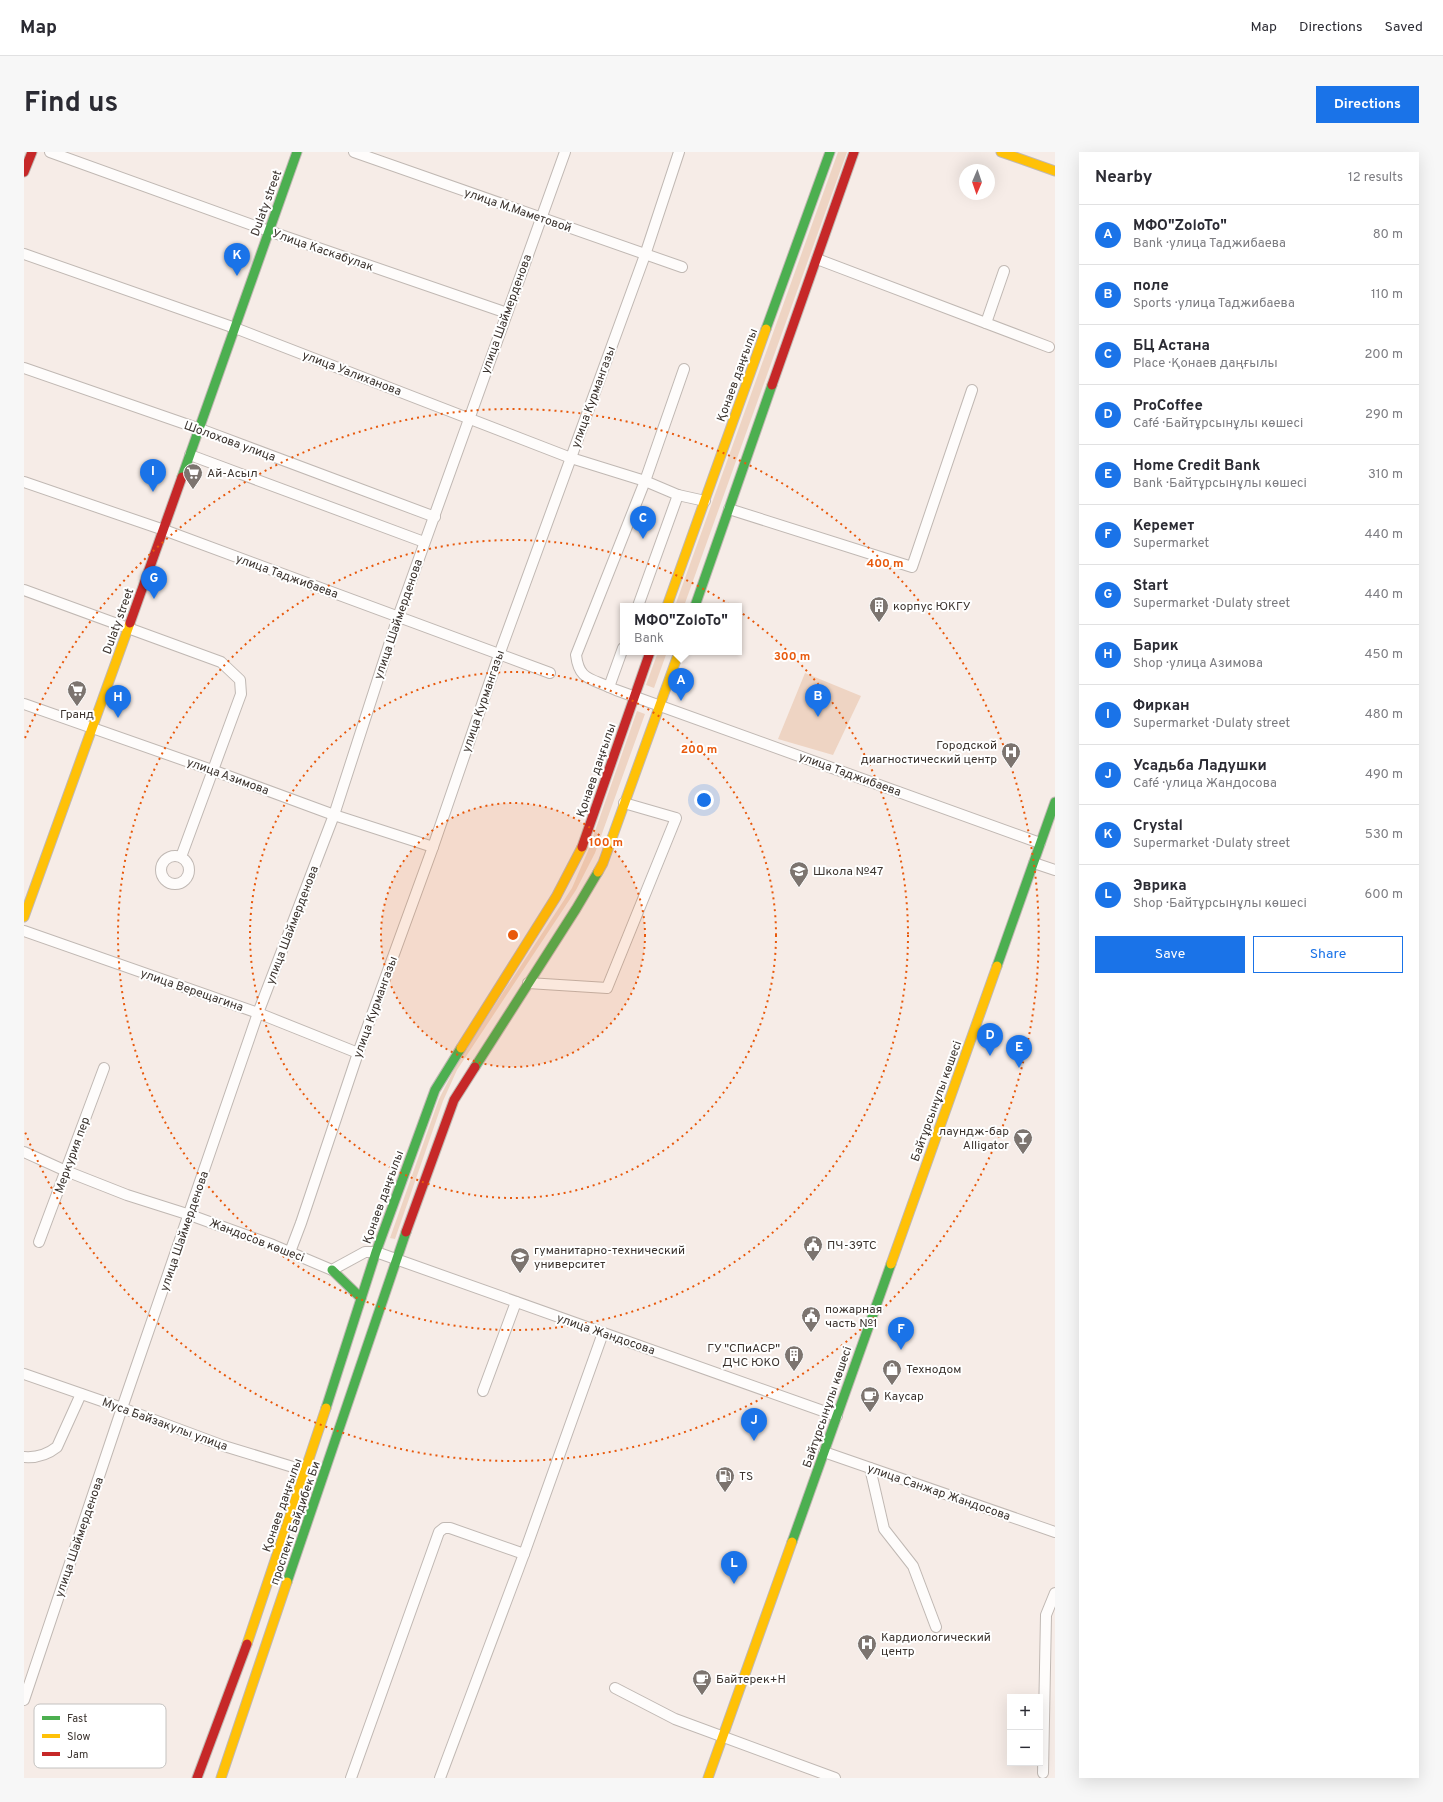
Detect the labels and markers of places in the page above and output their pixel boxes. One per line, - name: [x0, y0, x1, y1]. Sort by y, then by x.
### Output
- pin: K: [224, 243, 250, 276]
- pin: I: [140, 459, 166, 492]
- supermarket icon: Ай-Асыл: [182, 462, 204, 490]
- place label: Ай-Асыл: [207, 466, 258, 482]
- pin: C: [630, 506, 656, 539]
- pin: G: [141, 566, 167, 599]
- building icon: корпус ЮКГУ: [868, 595, 890, 623]
- place label: корпус ЮКГУ: [893, 599, 971, 615]
- pin: A: [668, 668, 694, 701]
- supermarket icon: Гранд: [66, 679, 88, 707]
- pin: B: [805, 684, 831, 717]
- pin: H: [105, 685, 131, 718]
- place label: Гранд: [60, 707, 94, 723]
- place label: Городской диагностический центр: [861, 738, 997, 768]
- hospital icon: Городской диагностический центр: [1000, 741, 1022, 769]
- school or university icon: Школа №47: [788, 860, 810, 888]
- place label: Школа №47: [813, 864, 883, 880]
- centre of rings: [506, 928, 520, 942]
- pin: D: [977, 1023, 1003, 1056]
- pin: E: [1006, 1035, 1032, 1068]
- place label: лаундж-бар Alligator: [939, 1124, 1009, 1154]
- bar icon: лаундж-бар Alligator: [1012, 1127, 1034, 1155]
- public building icon: ПЧ-39ТС: [802, 1234, 824, 1262]
- place label: ПЧ-39ТС: [827, 1238, 877, 1254]
- place label: гуманитарно-технический университет: [534, 1243, 685, 1273]
- school or university icon: гуманитарно-технический университет: [509, 1246, 531, 1274]
- place label: пожарная часть №1: [825, 1302, 882, 1332]
- public building icon: пожарная часть №1: [800, 1305, 822, 1333]
- pin: F: [888, 1317, 914, 1350]
- place label: ГУ "СПиАСР" ДЧС ЮКО: [707, 1341, 780, 1371]
- building icon: ГУ "СПиАСР" ДЧС ЮКО: [783, 1344, 805, 1372]
- shop icon: Технодом: [881, 1358, 903, 1386]
- place label: Технодом: [906, 1362, 961, 1378]
- cafe icon: Каусар: [859, 1385, 881, 1413]
- place label: Каусар: [884, 1389, 924, 1405]
- pin: J: [741, 1408, 767, 1441]
- fuel station icon: TS: [714, 1465, 736, 1493]
- place label: TS: [739, 1469, 753, 1485]
- pin: L: [721, 1551, 747, 1584]
- place label: Кардиологический центр: [881, 1630, 991, 1660]
- hospital icon: Кардиологический центр: [856, 1633, 878, 1661]
- cafe icon: Байтерек+Н: [691, 1668, 713, 1696]
- place label: Байтерек+Н: [716, 1672, 786, 1688]

